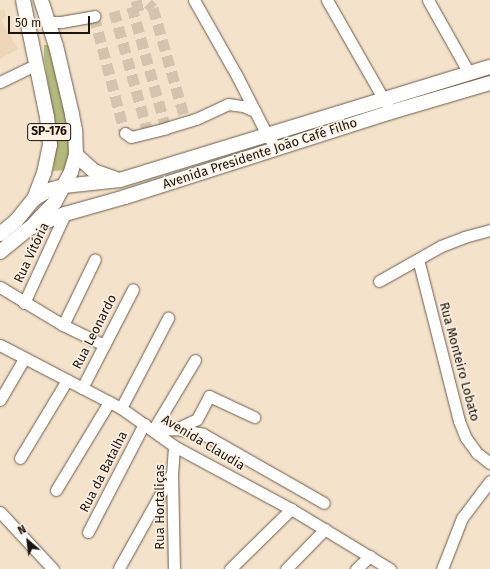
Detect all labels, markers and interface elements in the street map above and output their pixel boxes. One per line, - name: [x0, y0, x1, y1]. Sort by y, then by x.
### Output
- scale bar: [10, 8, 92, 34]
- text: 50 m: [15, 16, 41, 30]
- street label: Avenida Presidente João Café Filho: [161, 115, 359, 193]
- road number: SP-176: [27, 122, 71, 142]
- street label: Rua Vitória: [11, 220, 53, 286]
- street label: Rua Leonardo: [70, 292, 120, 372]
- street label: Rua Monteiro Lobato: [436, 301, 482, 423]
- street label: Avenida Claudia: [158, 412, 248, 474]
- street label: Rua da Batalha: [77, 429, 131, 515]
- street label: Rua Hortaliças: [152, 464, 168, 550]
- north arrow: [8, 521, 48, 561]
- text: N: [16, 523, 28, 537]

